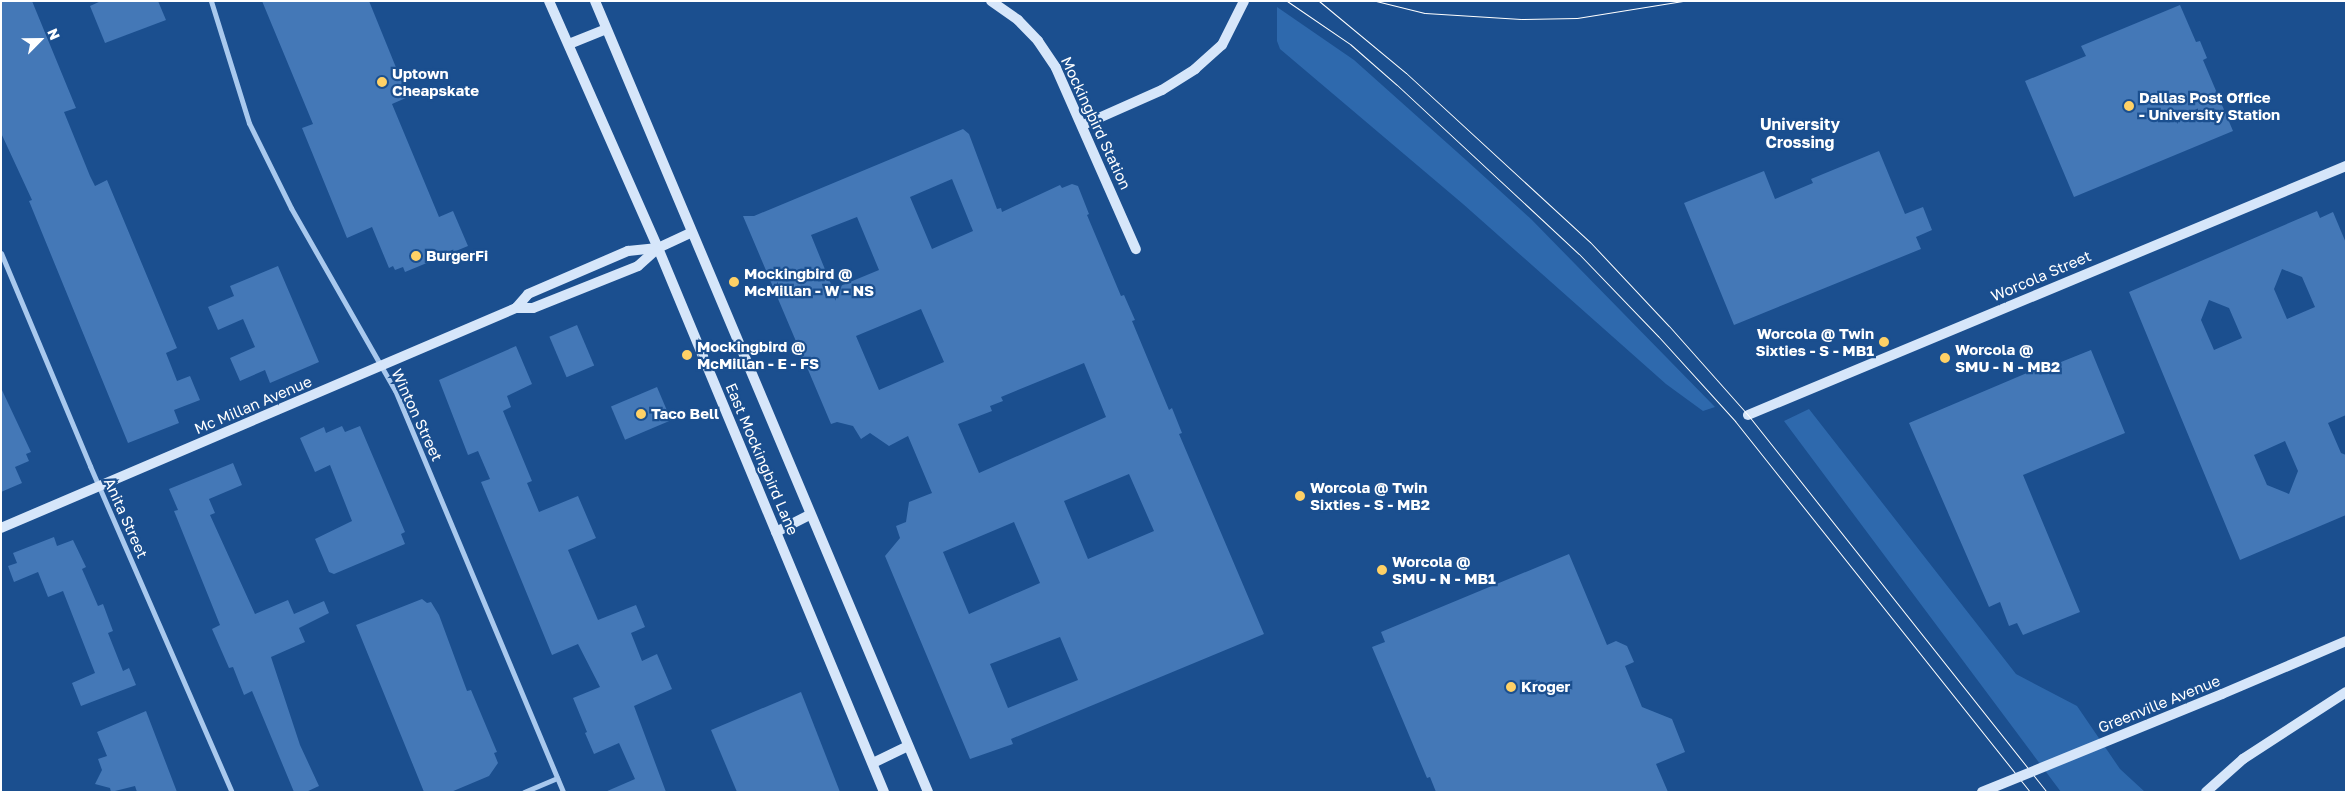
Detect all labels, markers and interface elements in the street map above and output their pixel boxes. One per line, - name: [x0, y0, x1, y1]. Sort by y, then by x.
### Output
- north arrow: [15, 15, 65, 65]
- text: N: [44, 26, 64, 42]
- street label: Mockingbird Station: [1057, 54, 1135, 192]
- place label: Uptown Cheapskate: [392, 64, 479, 99]
- marker: Uptown Cheapskate: [376, 76, 388, 88]
- place label: Dallas Post Office - University Station: [2139, 88, 2280, 123]
- marker: Dallas Post Office - University Station: [2123, 100, 2135, 112]
- district label: University Crossing: [1760, 114, 1840, 152]
- place label: BurgerFi: [426, 247, 488, 265]
- street label: Worcola Street: [1988, 247, 2094, 305]
- marker: BurgerFi: [410, 250, 422, 262]
- place label: Mockingbird @ McMillan - W - NS: [744, 264, 874, 299]
- marker: Mockingbird @ McMillan - W - NS: [728, 276, 740, 288]
- place label: Worcola @ Twin Sixties - S - MB1: [1755, 324, 1874, 359]
- marker: Worcola @ Twin Sixties - S - MB1: [1878, 336, 1890, 348]
- place label: Mockingbird @ McMillan - E - FS: [697, 337, 819, 372]
- place label: Worcola @ SMU - N - MB2: [1955, 340, 2060, 375]
- marker: Mockingbird @ McMillan - E - FS: [681, 349, 693, 361]
- marker: Worcola @ SMU - N - MB2: [1939, 352, 1951, 364]
- street label: Winton Street: [388, 366, 446, 464]
- street label: Mc Millan Avenue: [192, 372, 314, 438]
- street label: East Mockingbird Lane: [722, 380, 802, 538]
- place label: Taco Bell: [651, 405, 719, 423]
- marker: Taco Bell: [635, 408, 647, 420]
- street label: Anita Street: [100, 475, 152, 561]
- place label: Worcola @ Twin Sixties - S - MB2: [1310, 478, 1430, 513]
- marker: Worcola @ Twin Sixties - S - MB2: [1294, 490, 1306, 502]
- place label: Worcola @ SMU - N - MB1: [1392, 552, 1496, 587]
- marker: Worcola @ SMU - N - MB1: [1376, 564, 1388, 576]
- street label: Greenville Avenue: [2095, 671, 2223, 737]
- place label: Kroger: [1521, 678, 1570, 696]
- marker: Kroger: [1505, 681, 1517, 693]

